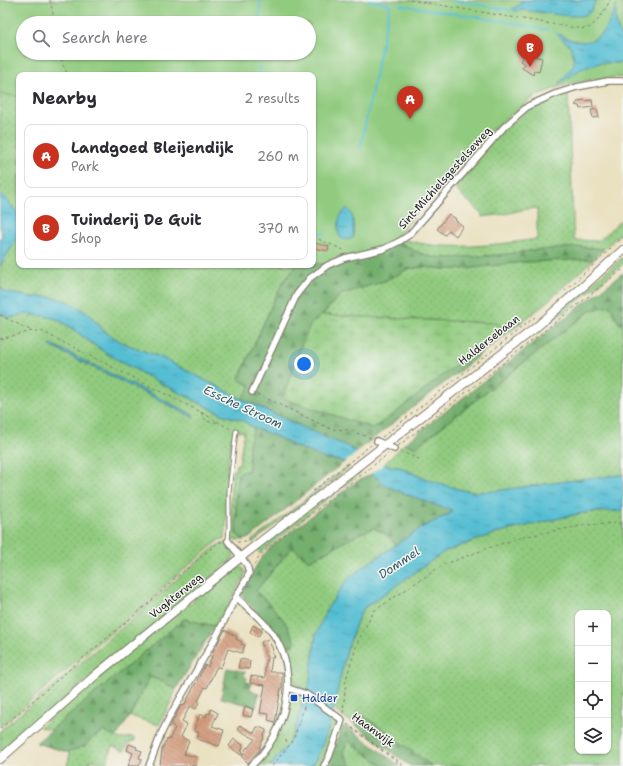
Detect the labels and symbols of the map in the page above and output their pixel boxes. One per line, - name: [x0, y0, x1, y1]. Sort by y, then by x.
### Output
- pin: B: [517, 34, 543, 67]
- pin: A: [397, 86, 423, 119]
- street label: Sint-Michielsgestelseweg: [395, 123, 495, 232]
- street label: Haldersebaan: [455, 311, 523, 369]
- your location: [294, 354, 314, 374]
- water label: Essche Stroom: [201, 382, 285, 432]
- water label: Dommel: [375, 543, 423, 583]
- street label: Vughterweg: [146, 570, 206, 622]
- place label: Halder: [302, 691, 338, 706]
- marker: Halder: [289, 693, 299, 703]
- street label: Haanwijk: [348, 709, 398, 751]

